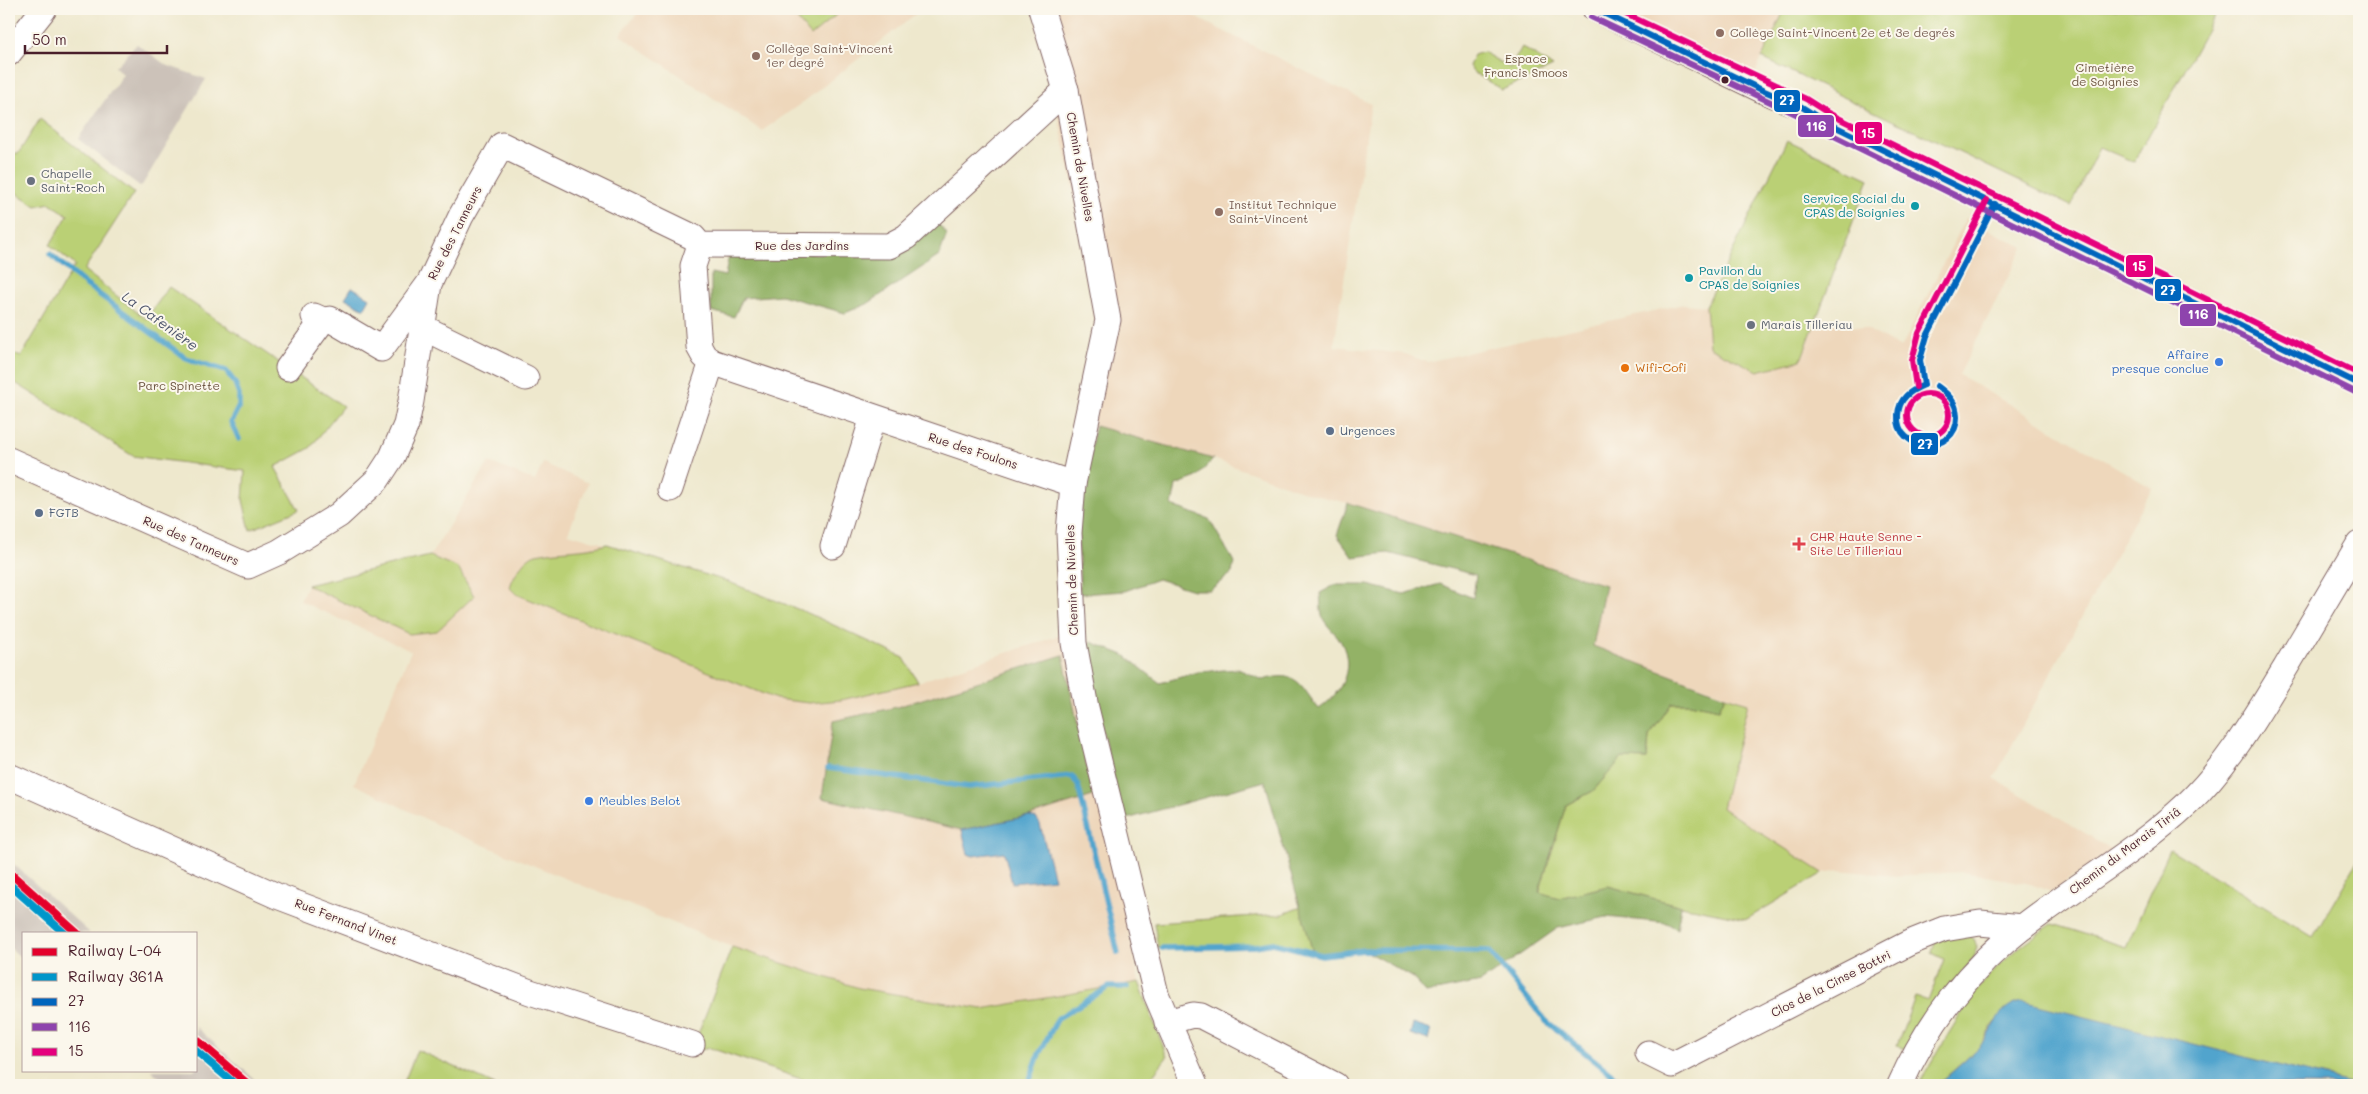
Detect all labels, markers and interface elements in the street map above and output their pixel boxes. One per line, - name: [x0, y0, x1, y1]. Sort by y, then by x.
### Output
- scale bar: [25, 22, 168, 54]
- place label: Collège Saint-Vincent 2e et 3e degrés: [1730, 24, 1955, 40]
- marker: Collège Saint-Vincent 2e et 3e degrés: [1714, 27, 1726, 39]
- text: 50 m: [32, 29, 67, 49]
- place label: Collège Saint-Vincent 1er degré: [766, 40, 893, 70]
- marker: Collège Saint-Vincent 1er degré: [750, 50, 762, 62]
- park label: Espace Francis Smoos: [1484, 50, 1568, 80]
- park label: Cimetière de Soignies: [2072, 59, 2139, 89]
- unlabelled marker: [1720, 75, 1730, 85]
- line badge: 27: [1773, 89, 1801, 113]
- text: 27: [1779, 90, 1795, 109]
- street label: Chemin de Nivelles: [1063, 111, 1099, 223]
- line badge: 116: [1797, 114, 1835, 138]
- text: 116: [1806, 116, 1826, 135]
- line badge: 15: [1854, 121, 1883, 145]
- text: 15: [1861, 123, 1875, 142]
- place label: Chapelle Saint-Roch: [41, 165, 105, 195]
- marker: Chapelle Saint-Roch: [25, 175, 37, 187]
- street label: Rue des Tanneurs: [423, 183, 485, 282]
- place label: Service Social du CPAS de Soignies: [1803, 190, 1905, 220]
- place label: Institut Technique Saint-Vincent: [1229, 196, 1337, 226]
- marker: Service Social du CPAS de Soignies: [1909, 200, 1921, 212]
- marker: Institut Technique Saint-Vincent: [1213, 206, 1225, 218]
- street label: Rue des Jardins: [755, 237, 849, 253]
- line badge: 15: [2125, 254, 2154, 278]
- text: 15: [2132, 256, 2146, 275]
- place label: Pavillon du CPAS de Soignies: [1699, 262, 1800, 292]
- marker: Pavillon du CPAS de Soignies: [1683, 272, 1695, 284]
- line badge: 27: [2154, 278, 2182, 302]
- text: 27: [2160, 280, 2176, 299]
- water label: La Cafenière: [118, 287, 202, 355]
- line badge: 116: [2179, 303, 2217, 327]
- text: 116: [2188, 304, 2208, 323]
- place label: Marais Tilleriau: [1761, 316, 1852, 332]
- marker: Marais Tilleriau: [1745, 319, 1757, 331]
- place label: Affaire presque conclue: [2112, 346, 2209, 376]
- marker: Affaire presque conclue: [2213, 356, 2225, 368]
- place label: Wifi-Cofi: [1635, 359, 1687, 375]
- marker: Wifi-Cofi: [1619, 362, 1631, 374]
- park label: Parc Spinette: [138, 377, 220, 393]
- place label: Urgences: [1340, 422, 1396, 438]
- marker: Urgences: [1324, 425, 1336, 437]
- street label: Rue des Foulons: [927, 428, 1020, 472]
- line badge: 27: [1910, 432, 1939, 456]
- text: 27: [1917, 434, 1933, 453]
- place label: FGTB: [49, 504, 79, 520]
- marker: FGTB: [33, 507, 45, 519]
- street label: Rue des Tanneurs: [141, 512, 242, 569]
- street label: Chemin de Nivelles: [1061, 524, 1081, 636]
- place label: CHR Haute Senne - Site Le Tilleriau: [1810, 528, 1922, 558]
- marker: CHR Haute Senne - Site Le Tilleriau: [1792, 537, 1806, 551]
- place label: Meubles Belot: [599, 792, 681, 808]
- marker: Meubles Belot: [583, 795, 595, 807]
- street label: Chemin du Marais Tiriâ: [2065, 803, 2183, 897]
- street label: Rue Fernand Vinet: [293, 894, 400, 948]
- legend: [22, 932, 198, 1072]
- text: Railway L-04: [68, 940, 161, 960]
- street label: Clos de la Cinse Bottri: [1768, 946, 1893, 1020]
- text: Railway 361A: [68, 966, 164, 986]
- text: 27: [68, 990, 85, 1010]
- text: 116: [68, 1016, 90, 1036]
- text: 15: [68, 1040, 83, 1060]

